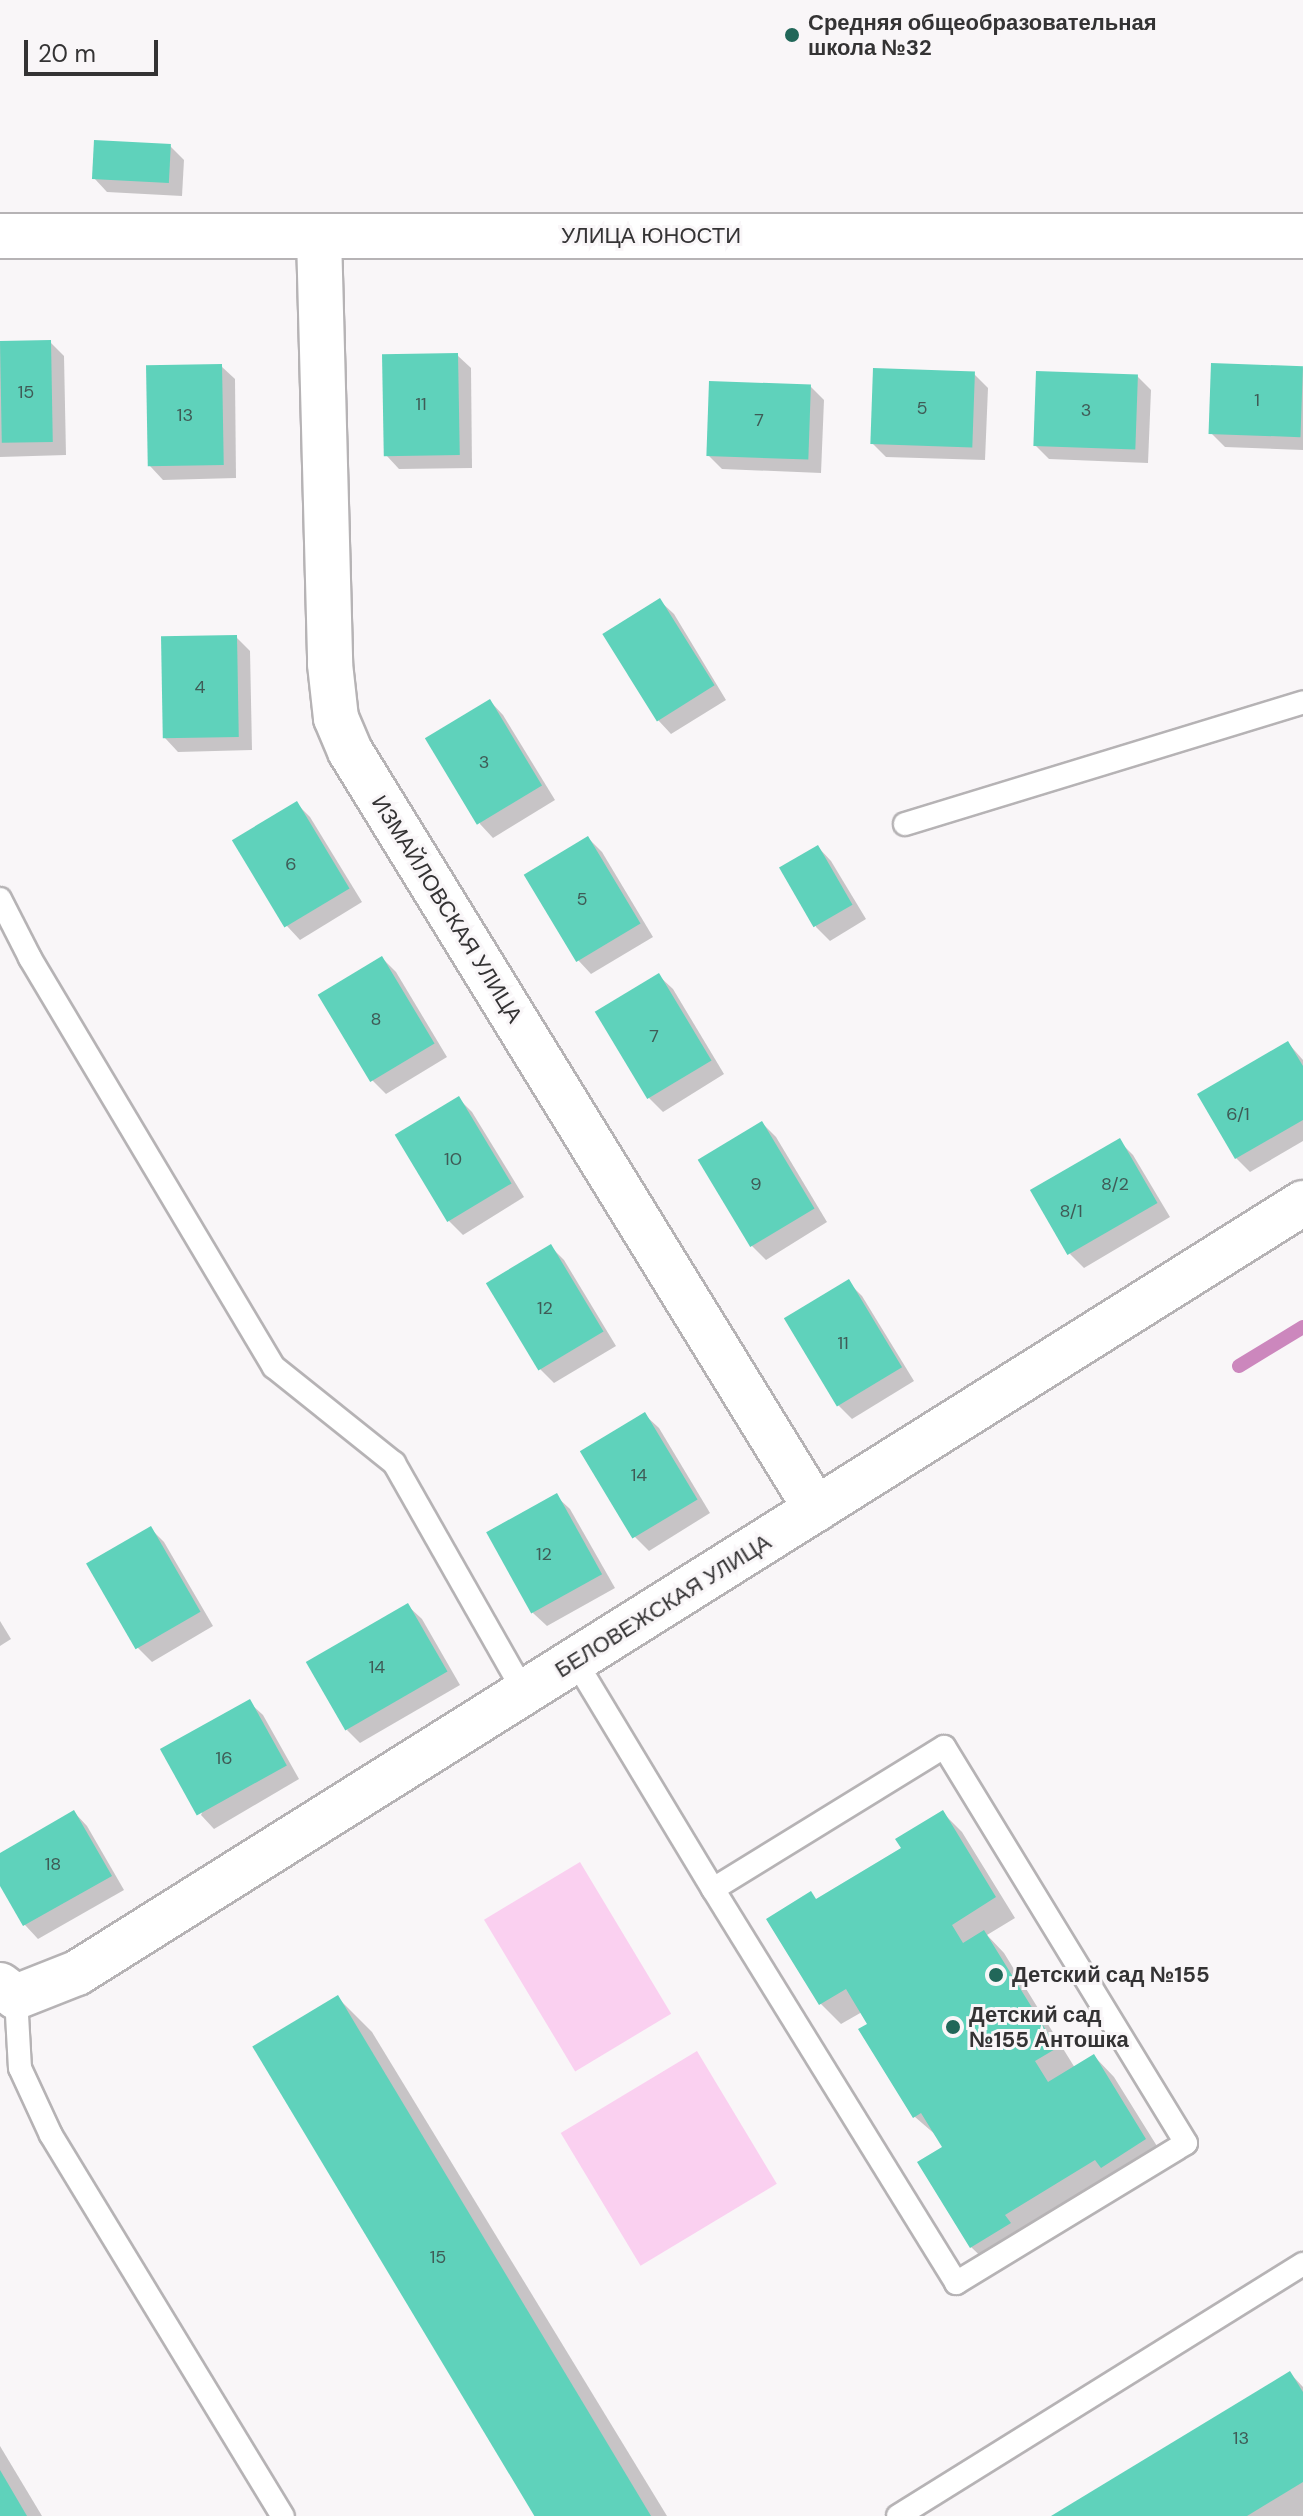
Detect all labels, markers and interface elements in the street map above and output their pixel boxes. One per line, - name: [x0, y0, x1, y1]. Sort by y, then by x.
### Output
- place label: Средняя общеобразовательная школа №32: [808, 9, 1157, 60]
- scale bar: [28, 24, 162, 74]
- marker: Средняя общеобразовательная школа №32: [783, 26, 801, 44]
- text: 20 m: [38, 38, 96, 69]
- street label: УЛИЦА ЮНОСТИ: [561, 223, 741, 249]
- house number: 15: [18, 381, 34, 403]
- house number: 1: [1254, 389, 1260, 411]
- house number: 11: [415, 393, 427, 415]
- house number: 5: [917, 397, 927, 419]
- house number: 3: [1081, 399, 1091, 421]
- house number: 13: [177, 404, 193, 426]
- house number: 7: [754, 409, 764, 431]
- house number: 4: [195, 676, 205, 698]
- house number: 3: [479, 751, 489, 773]
- street label: ИЗМАЙЛОВСКАЯ УЛИЦА: [366, 791, 528, 1027]
- house number: 6: [285, 853, 297, 875]
- house number: 5: [577, 888, 587, 910]
- house number: 8: [371, 1008, 381, 1030]
- house number: 7: [649, 1025, 659, 1047]
- house number: 6/1: [1226, 1103, 1250, 1125]
- house number: 10: [444, 1148, 462, 1170]
- house number: 9: [750, 1173, 762, 1195]
- house number: 8/2: [1101, 1173, 1129, 1195]
- house number: 8/1: [1059, 1200, 1083, 1222]
- house number: 12: [537, 1297, 553, 1319]
- house number: 11: [837, 1332, 849, 1354]
- house number: 14: [631, 1464, 647, 1486]
- street label: БЕЛОВЕЖСКАЯ УЛИЦА: [550, 1529, 776, 1683]
- house number: 12: [536, 1543, 552, 1565]
- house number: 14: [369, 1656, 385, 1678]
- house number: 16: [216, 1747, 232, 1769]
- house number: 18: [45, 1853, 61, 1875]
- place label: Детский сад №155: [1012, 1962, 1210, 1988]
- marker: Детский сад №155: [987, 1966, 1005, 1984]
- place label: Детский сад №155 Антошка: [969, 2001, 1129, 2052]
- marker: Детский сад №155 Антошка: [944, 2018, 962, 2036]
- house number: 15: [430, 2246, 446, 2268]
- house number: 13: [1233, 2427, 1249, 2449]

